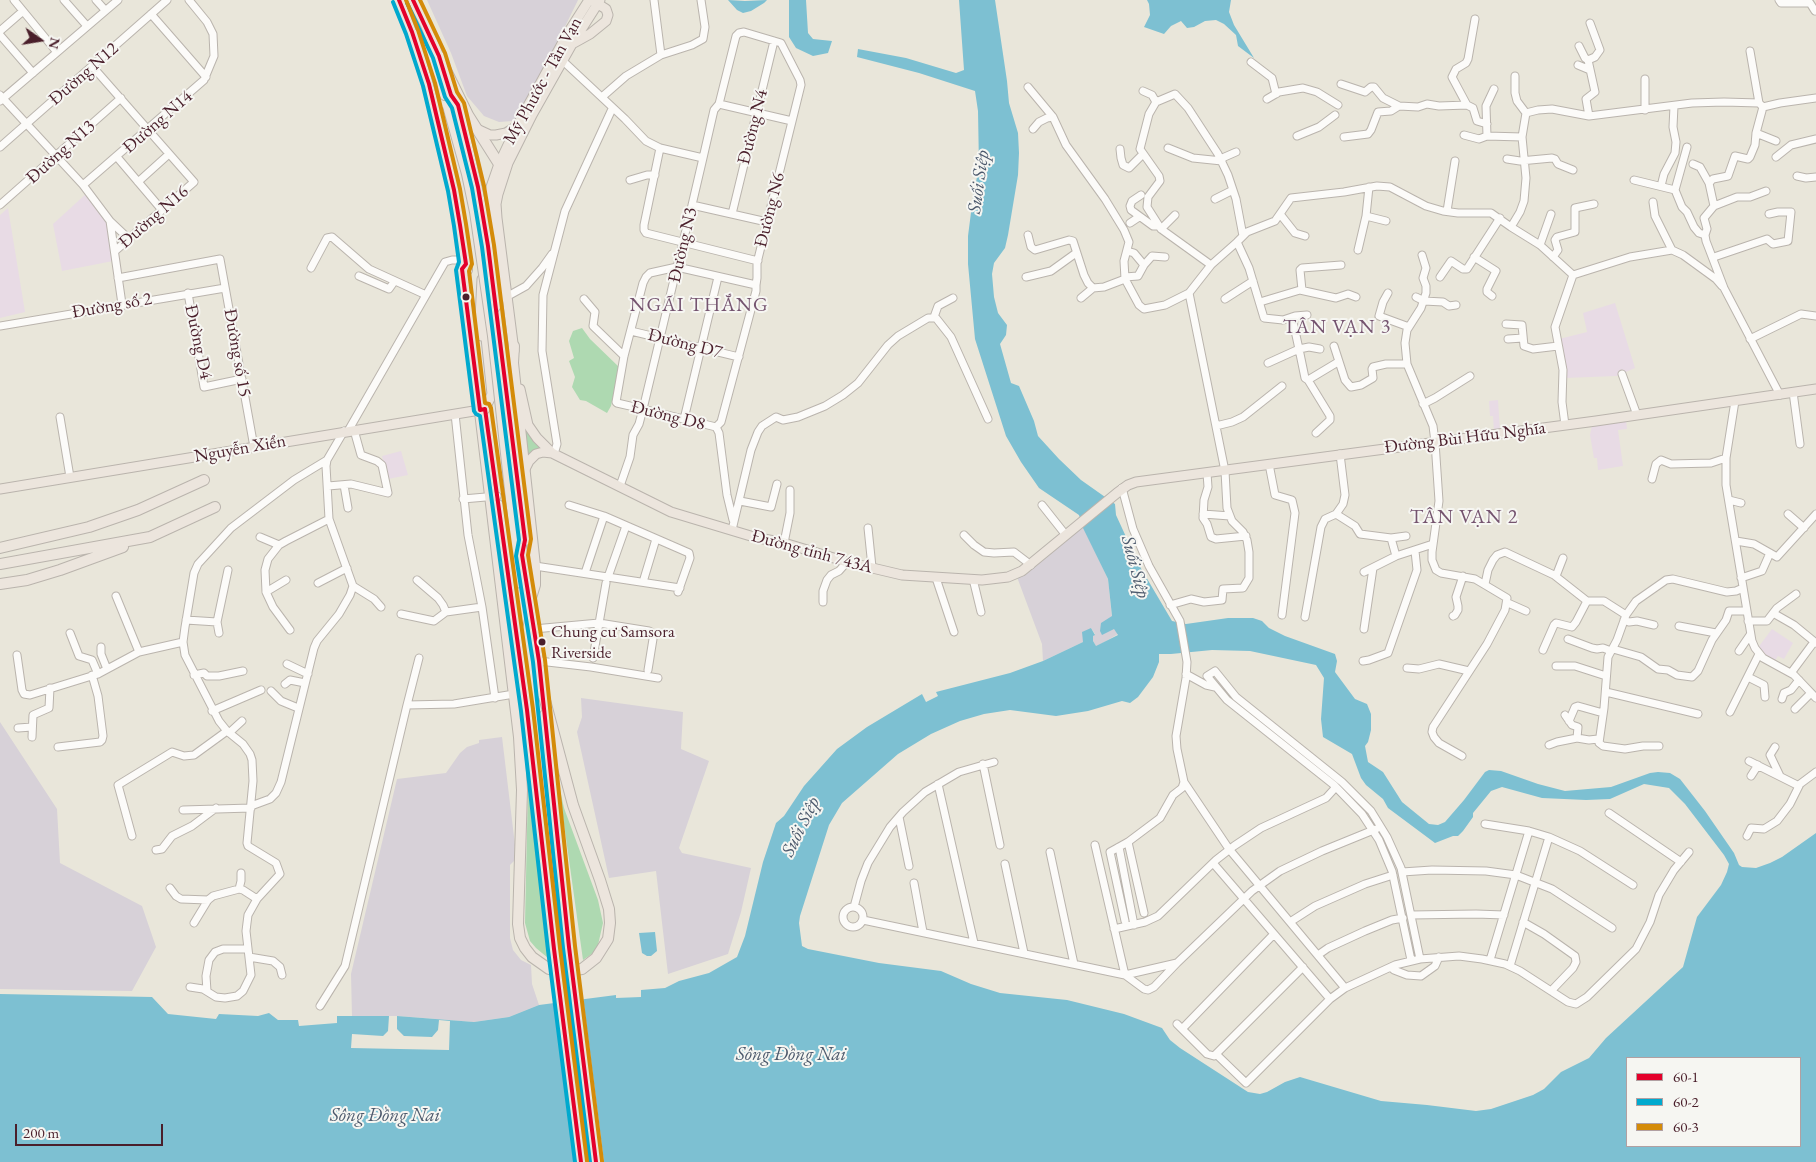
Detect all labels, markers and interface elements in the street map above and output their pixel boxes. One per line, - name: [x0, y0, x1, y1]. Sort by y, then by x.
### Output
- street label: Mỹ Phước - Tân Vạn: [499, 14, 587, 148]
- north arrow: [15, 15, 65, 65]
- street label: Đường N12: [45, 38, 123, 110]
- street label: Đường N14: [119, 86, 197, 158]
- street label: Đường N4: [733, 87, 773, 167]
- street label: Đường N13: [22, 115, 100, 189]
- water label: Suối Siệp: [963, 149, 995, 215]
- street label: Đường N6: [750, 170, 790, 250]
- street label: Đường N16: [115, 181, 193, 253]
- street label: Đường N3: [664, 205, 702, 285]
- street label: Đường số 2: [70, 288, 154, 324]
- unlabelled marker: [461, 292, 471, 302]
- district label: NGÃI THẮNG: [628, 294, 770, 318]
- street label: Đường D4: [180, 303, 216, 381]
- street label: Đường số 15: [219, 307, 255, 399]
- district label: TÂN VẠN 3: [1282, 316, 1392, 340]
- street label: Đường D7: [646, 324, 724, 364]
- street label: Đường D8: [629, 396, 707, 436]
- street label: Đường Bùi Hữu Nghĩa: [1383, 417, 1547, 459]
- street label: Nguyễn Xiển: [192, 430, 288, 468]
- district label: TÂN VẠN 2: [1409, 506, 1519, 530]
- street label: Đường tỉnh 743A: [749, 525, 875, 579]
- water label: Suối Siệp: [1116, 533, 1154, 601]
- place label: Chung cư Samsora Riverside: [551, 622, 675, 662]
- marker: Chung cư Samsora Riverside: [537, 637, 547, 647]
- water label: Suối Siệp: [777, 793, 825, 861]
- water label: Sông Đồng Nai: [736, 1044, 846, 1066]
- legend: [1626, 1057, 1801, 1147]
- text: 60-1: [1673, 1067, 1699, 1086]
- text: 60-2: [1673, 1092, 1699, 1111]
- water label: Sông Đồng Nai: [330, 1105, 440, 1127]
- scale bar: [18, 1114, 165, 1146]
- text: 60-3: [1673, 1117, 1699, 1136]
- text: 200 m: [23, 1123, 59, 1142]

